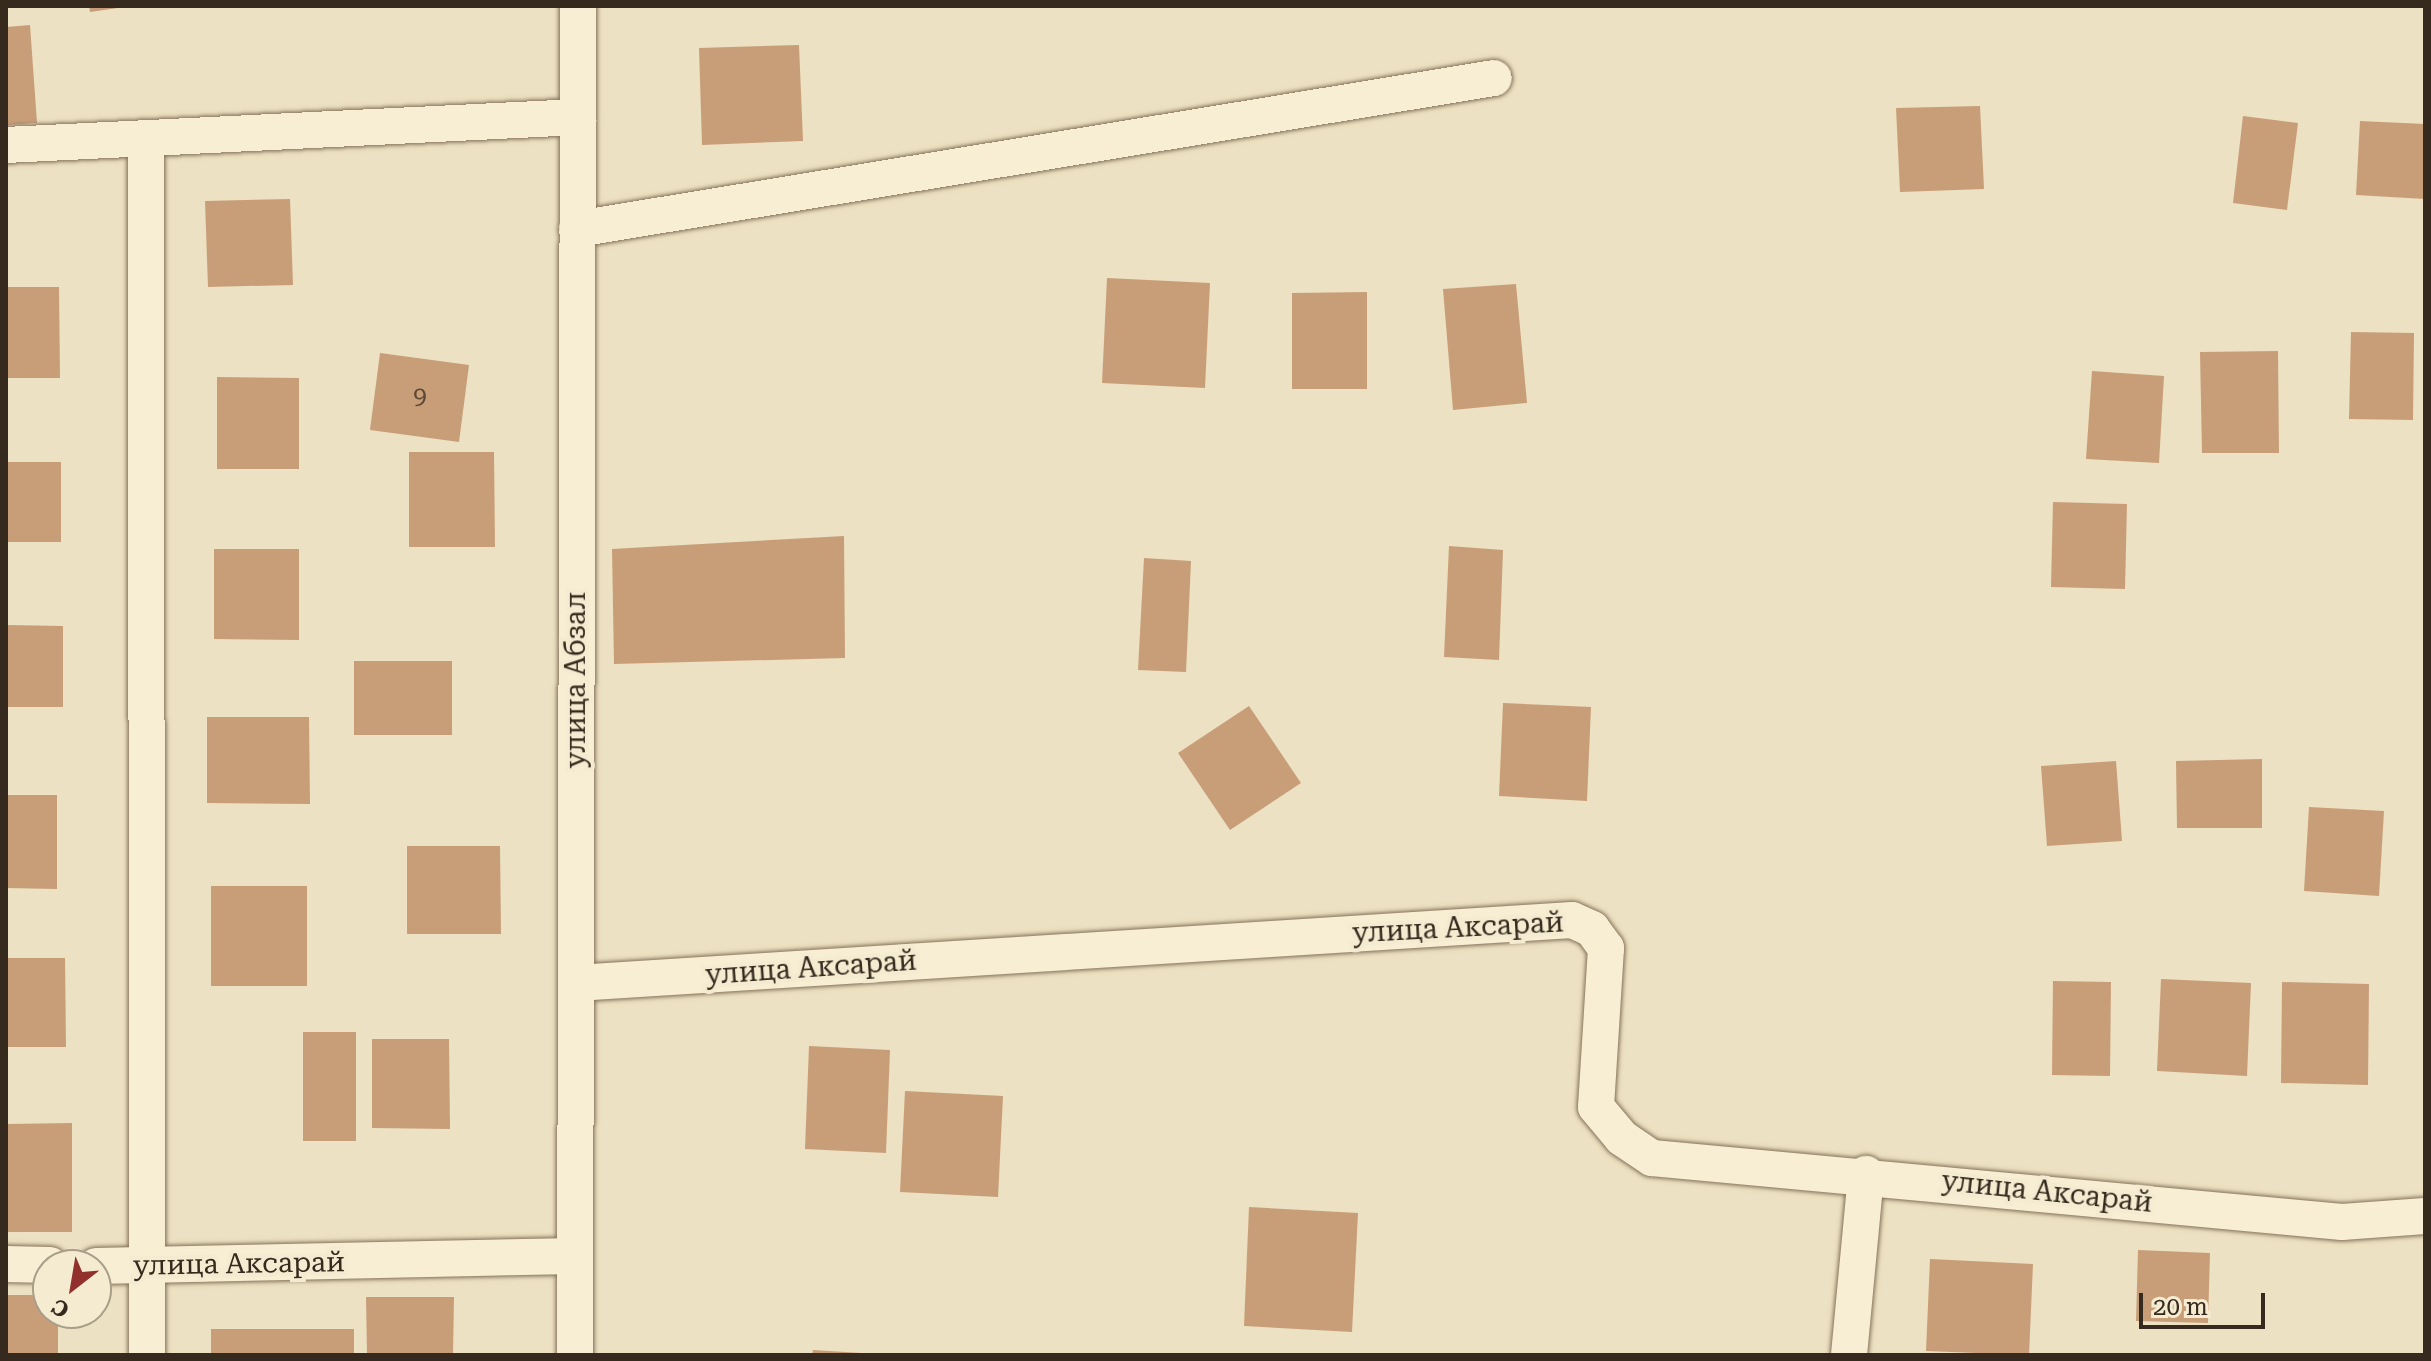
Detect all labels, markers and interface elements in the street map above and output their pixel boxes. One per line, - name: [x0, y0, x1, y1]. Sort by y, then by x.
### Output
- house number: 9: [413, 383, 427, 411]
- street label: улица Абзал: [559, 592, 593, 768]
- street label: улица Аксарай: [1351, 906, 1565, 950]
- street label: улица Аксарай: [704, 944, 918, 992]
- street label: улица Аксарай: [1940, 1164, 2154, 1220]
- street label: улица Аксарай: [133, 1245, 345, 1283]
- north arrow: [32, 1249, 112, 1329]
- scale bar: [2143, 1277, 2269, 1327]
- text: 20 m: [2153, 1293, 2208, 1321]
- text: С: [47, 1294, 73, 1323]

